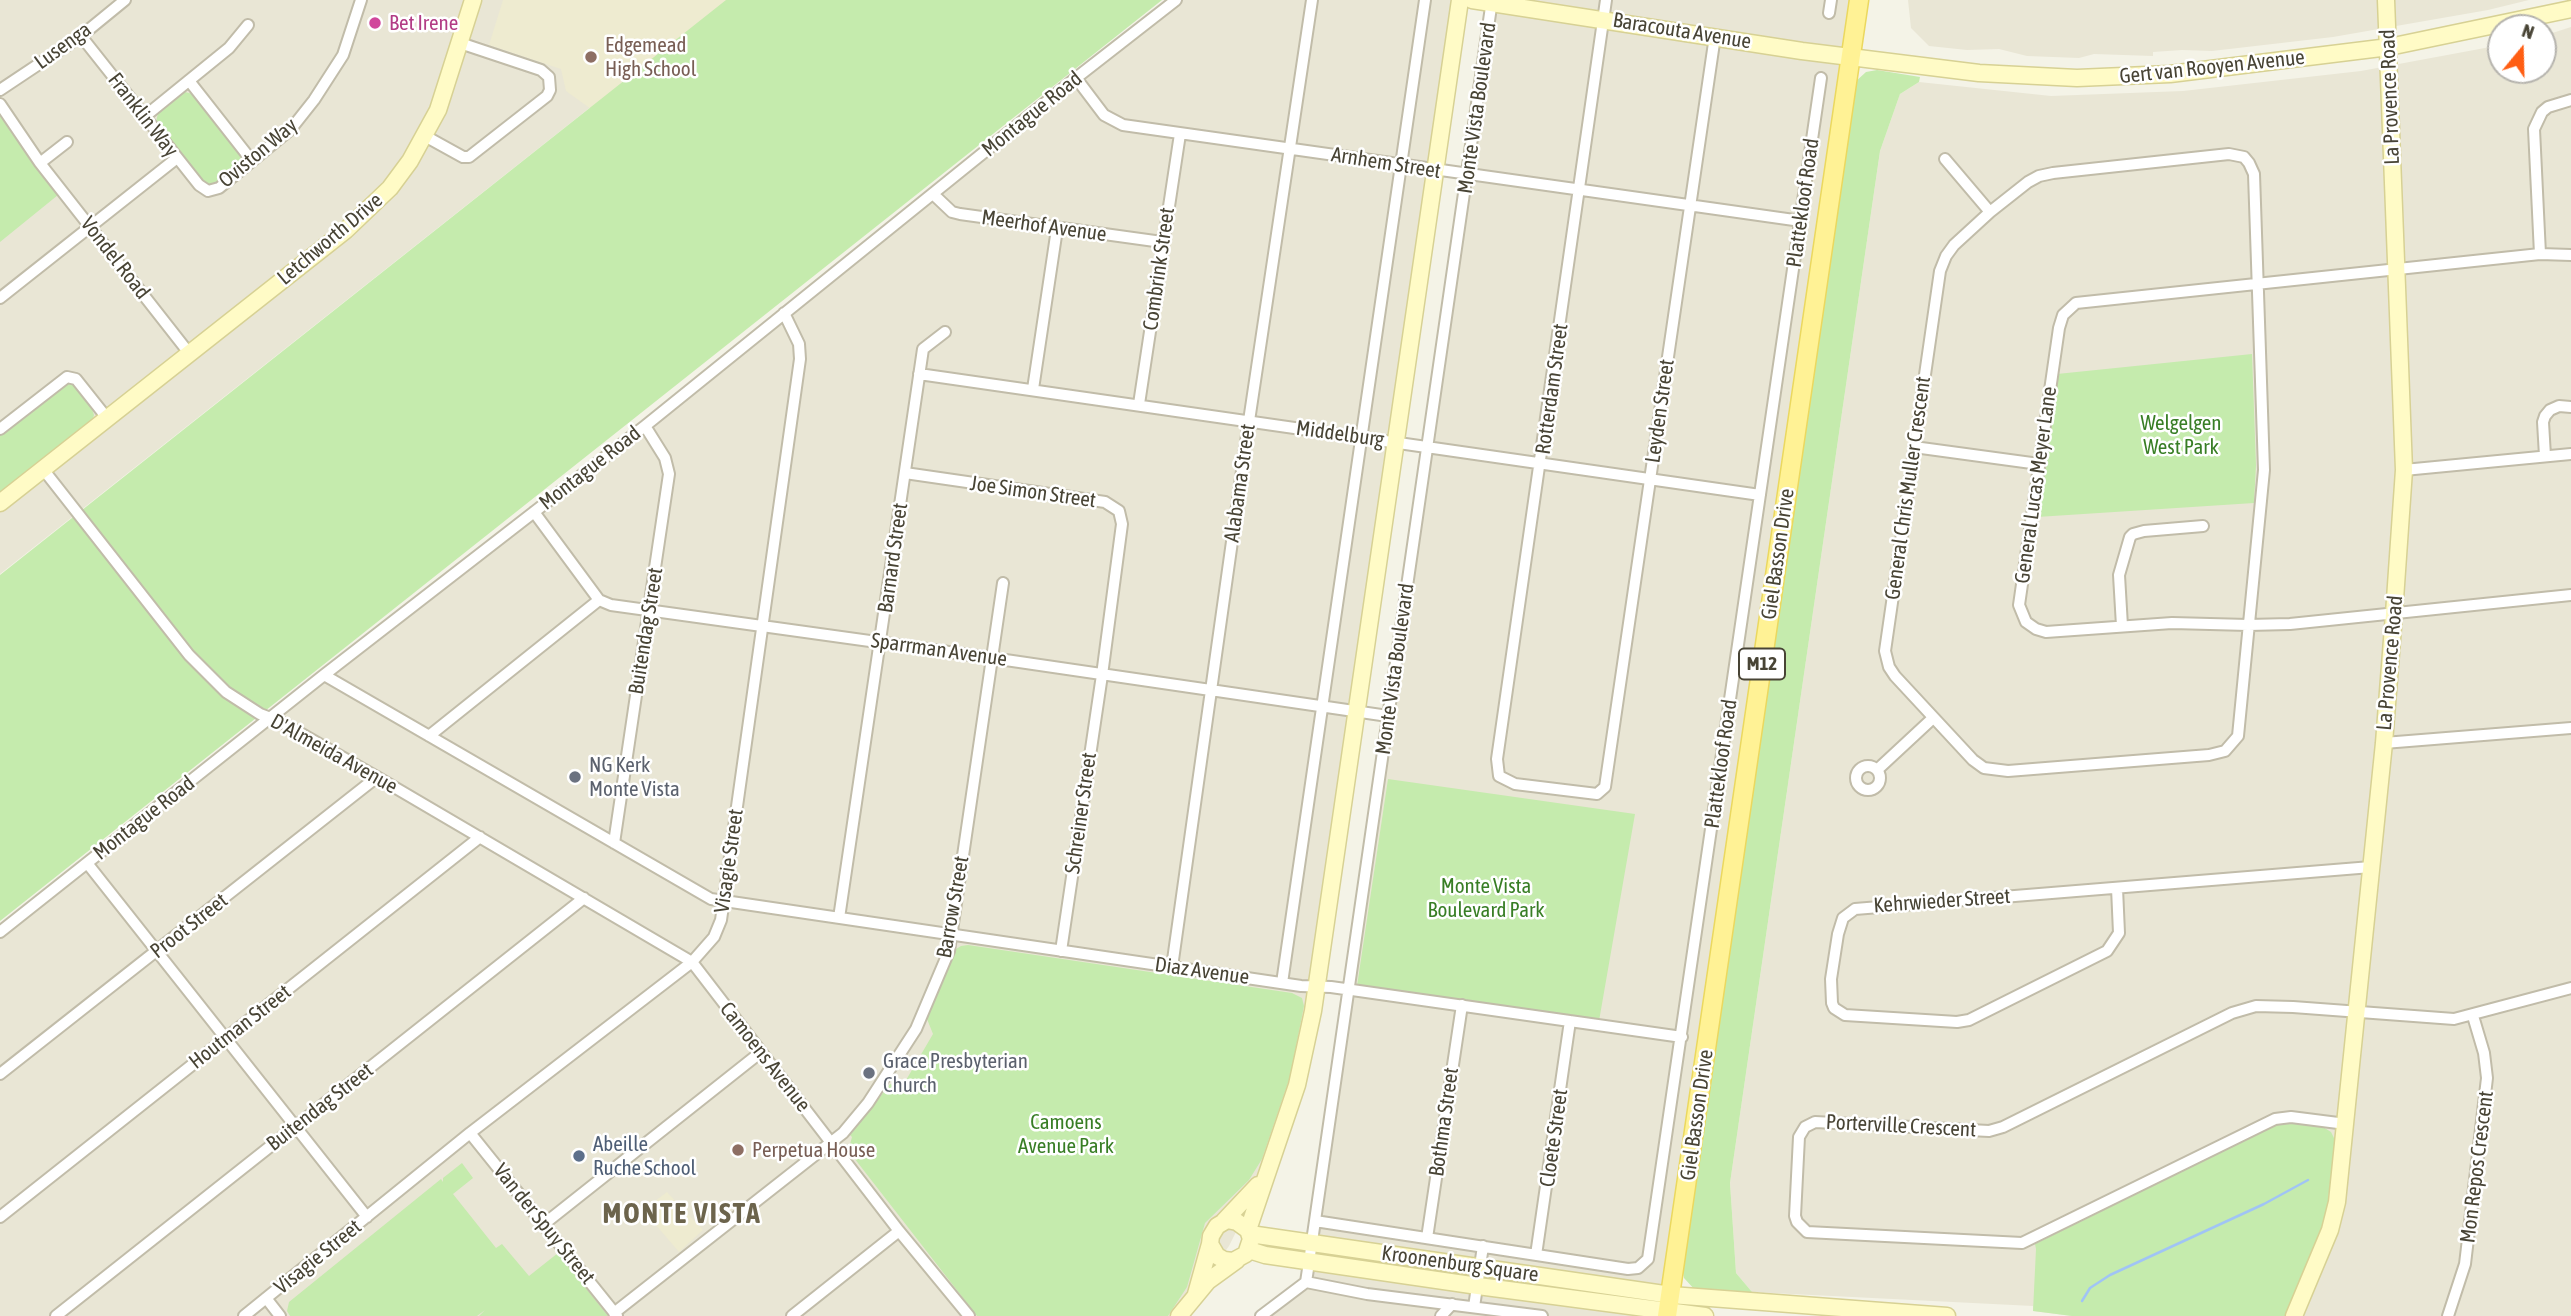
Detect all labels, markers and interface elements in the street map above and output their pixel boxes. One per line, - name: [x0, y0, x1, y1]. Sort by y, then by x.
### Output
- street label: Baracouta Avenue: [1611, 8, 1753, 54]
- place label: Bet Irene: [389, 10, 458, 36]
- north arrow: [2487, 14, 2557, 84]
- marker: Bet Irene: [367, 15, 383, 31]
- street label: Lusenga: [30, 17, 96, 75]
- text: N: [2519, 19, 2537, 43]
- street label: Monte Vista Boulevard: [1453, 21, 1501, 195]
- street label: La Provence Road: [2375, 29, 2405, 165]
- place label: Edgemead High School: [605, 32, 696, 82]
- street label: Gert van Rooyen Avenue: [2118, 45, 2306, 89]
- marker: Edgemead High School: [583, 49, 599, 65]
- street label: Montague Road: [977, 66, 1087, 162]
- street label: Franklin Way: [102, 68, 184, 162]
- street label: Oviston Way: [214, 113, 302, 193]
- street label: Plattekloof Road: [1781, 137, 1825, 269]
- street label: Arnhem Street: [1329, 142, 1443, 184]
- street label: Letchworth Drive: [272, 188, 388, 290]
- street label: Meerhof Avenue: [980, 205, 1108, 247]
- street label: Combrink Street: [1138, 206, 1180, 332]
- street label: Vondel Road: [75, 212, 155, 304]
- street label: Rotterdam Street: [1530, 322, 1574, 456]
- street label: Leyden Street: [1640, 357, 1680, 465]
- street label: General Chris Muller Crescent: [1880, 375, 1936, 601]
- street label: General Lucas Meyer Lane: [2010, 385, 2062, 585]
- park label: Welgelgen West Park: [2140, 410, 2222, 460]
- street label: Middelburg: [1294, 415, 1386, 453]
- street label: Montague Road: [534, 421, 646, 515]
- street label: Alabama Street: [1219, 422, 1261, 544]
- street label: Joe Simon Street: [968, 471, 1098, 513]
- street label: Giel Basson Drive: [1756, 487, 1800, 621]
- street label: Barnard Street: [873, 501, 913, 615]
- street label: Buitendag Street: [624, 566, 668, 696]
- street label: Monte Vista Boulevard: [1371, 582, 1419, 756]
- street label: La Provence Road: [2372, 594, 2408, 732]
- street label: Sparrman Avenue: [869, 628, 1009, 672]
- road number: M12: [1739, 649, 1785, 680]
- street label: Plattekloof Road: [1699, 698, 1743, 830]
- street label: D'Almeida Avenue: [266, 709, 402, 799]
- street label: Schreiner Street: [1060, 751, 1102, 875]
- place label: NG Kerk Monte Vista: [589, 752, 680, 802]
- marker: NG Kerk Monte Vista: [567, 769, 583, 785]
- street label: Montague Road: [88, 771, 200, 865]
- street label: Visagie Street: [709, 807, 749, 915]
- street label: Barrow Street: [932, 854, 974, 960]
- park label: Monte Vista Boulevard Park: [1428, 873, 1544, 923]
- street label: Kehrwieder Street: [1873, 884, 2011, 918]
- street label: Proot Street: [145, 888, 233, 964]
- street label: Diaz Avenue: [1153, 952, 1251, 990]
- street label: Houtman Street: [184, 979, 296, 1075]
- street label: Camoens Avenue: [714, 997, 816, 1117]
- place label: Grace Presbyterian Church: [883, 1048, 1028, 1098]
- street label: Giel Basson Drive: [1675, 1048, 1719, 1182]
- street label: Buitendag Street: [262, 1058, 378, 1156]
- marker: Grace Presbyterian Church: [861, 1065, 877, 1081]
- street label: Bothma Street: [1424, 1066, 1464, 1178]
- street label: Cloete Street: [1535, 1087, 1573, 1189]
- street label: Mon Repos Crescent: [2455, 1089, 2499, 1245]
- park label: Camoens Avenue Park: [1018, 1109, 1114, 1159]
- street label: Porterville Crescent: [1825, 1109, 1977, 1143]
- place label: Abeille Ruche School: [593, 1131, 696, 1181]
- place label: Perpetua House: [752, 1137, 875, 1163]
- marker: Perpetua House: [730, 1142, 746, 1158]
- marker: Abeille Ruche School: [571, 1148, 587, 1164]
- street label: Van der Spuy Street: [488, 1159, 600, 1289]
- district label: MONTE VISTA: [604, 1197, 760, 1231]
- street label: Visagie Street: [269, 1214, 367, 1300]
- street label: Kroonenburg Square: [1380, 1241, 1540, 1287]

